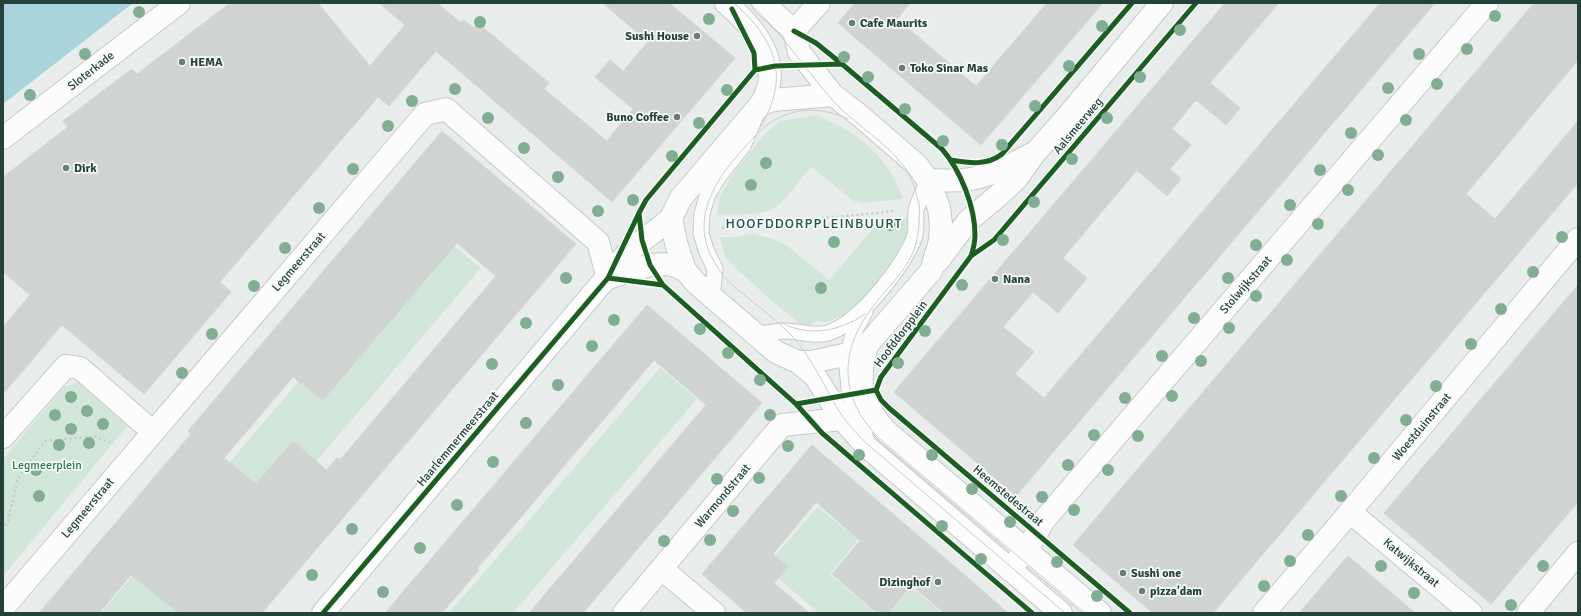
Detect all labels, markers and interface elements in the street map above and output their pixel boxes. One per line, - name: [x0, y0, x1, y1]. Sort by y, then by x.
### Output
- place label: Cafe Maurits: [860, 16, 928, 31]
- marker: Cafe Maurits: [847, 18, 857, 28]
- place label: Sushi House: [625, 29, 689, 44]
- marker: Sushi House: [692, 31, 702, 41]
- street label: Sloterkade: [65, 48, 117, 94]
- place label: HEMA: [190, 55, 223, 70]
- marker: HEMA: [177, 57, 187, 67]
- place label: Toko Sinar Mas: [910, 61, 989, 76]
- marker: Toko Sinar Mas: [897, 63, 907, 73]
- street label: Aalsmeerweg: [1050, 95, 1106, 157]
- place label: Buno Coffee: [606, 110, 669, 125]
- marker: Buno Coffee: [672, 112, 682, 122]
- place label: Dirk: [74, 161, 97, 176]
- marker: Dirk: [61, 163, 71, 173]
- district label: HOOFDDORPPLEINBUURT: [726, 215, 902, 232]
- street label: Legmeerstraat: [269, 229, 329, 295]
- street label: Stolwijkstraat: [1217, 253, 1275, 317]
- place label: Nana: [1003, 272, 1030, 287]
- marker: Nana: [990, 274, 1000, 284]
- street label: Hoofddorpplein: [871, 298, 931, 370]
- street label: Haarlemmermeerstraat: [414, 388, 502, 490]
- street label: Woestduinstraat: [1389, 390, 1455, 464]
- park label: Legmeerplein: [12, 458, 82, 473]
- street label: Warmondstraat: [692, 461, 754, 531]
- street label: Heemstedestraat: [970, 462, 1046, 530]
- street label: Legmeerstraat: [58, 475, 118, 541]
- street label: Katwijkstraat: [1380, 535, 1442, 591]
- place label: Sushi one: [1131, 566, 1181, 581]
- marker: Sushi one: [1118, 568, 1128, 578]
- place label: Dizinghof: [879, 575, 931, 590]
- marker: Dizinghof: [933, 577, 943, 587]
- place label: pizza'dam: [1150, 584, 1202, 599]
- marker: pizza'dam: [1137, 586, 1147, 596]

